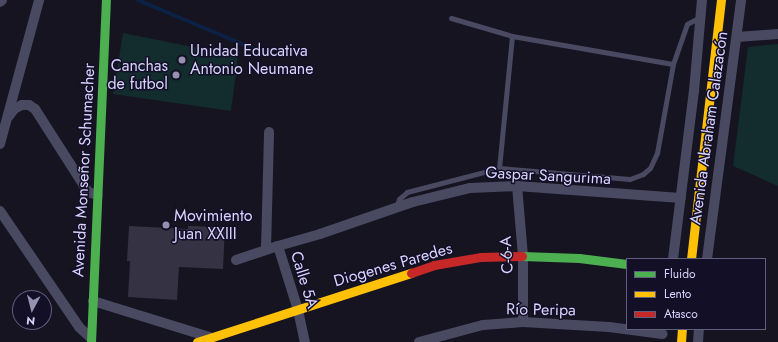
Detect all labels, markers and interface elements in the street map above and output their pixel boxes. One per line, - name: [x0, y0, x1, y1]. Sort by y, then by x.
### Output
- street label: Avenida Abraham Calazacón: [686, 30, 732, 226]
- place label: Unidad Educativa Antonio Neumane: [190, 41, 313, 79]
- marker: Unidad Educativa Antonio Neumane: [177, 55, 187, 65]
- place label: Canchas de futbol: [107, 56, 168, 94]
- street label: Avenida Monseñor Schumacher: [69, 62, 99, 278]
- marker: Canchas de futbol: [171, 70, 181, 80]
- street label: Gaspar Sangurima: [485, 163, 611, 189]
- place label: Movimiento Juan XXIII: [174, 206, 253, 244]
- marker: Movimiento Juan XXIII: [161, 220, 171, 230]
- street label: C-6-A: [496, 236, 518, 274]
- street label: Diogenes Paredes: [332, 239, 454, 291]
- street label: Calle 5A: [286, 249, 322, 311]
- legend: [626, 258, 766, 330]
- text: Fluido: [664, 265, 696, 283]
- text: Lento: [664, 285, 691, 303]
- north arrow: [12, 290, 52, 330]
- street label: Río Peripa: [506, 300, 576, 320]
- text: Atasco: [664, 305, 698, 323]
- text: N: [25, 312, 36, 329]

